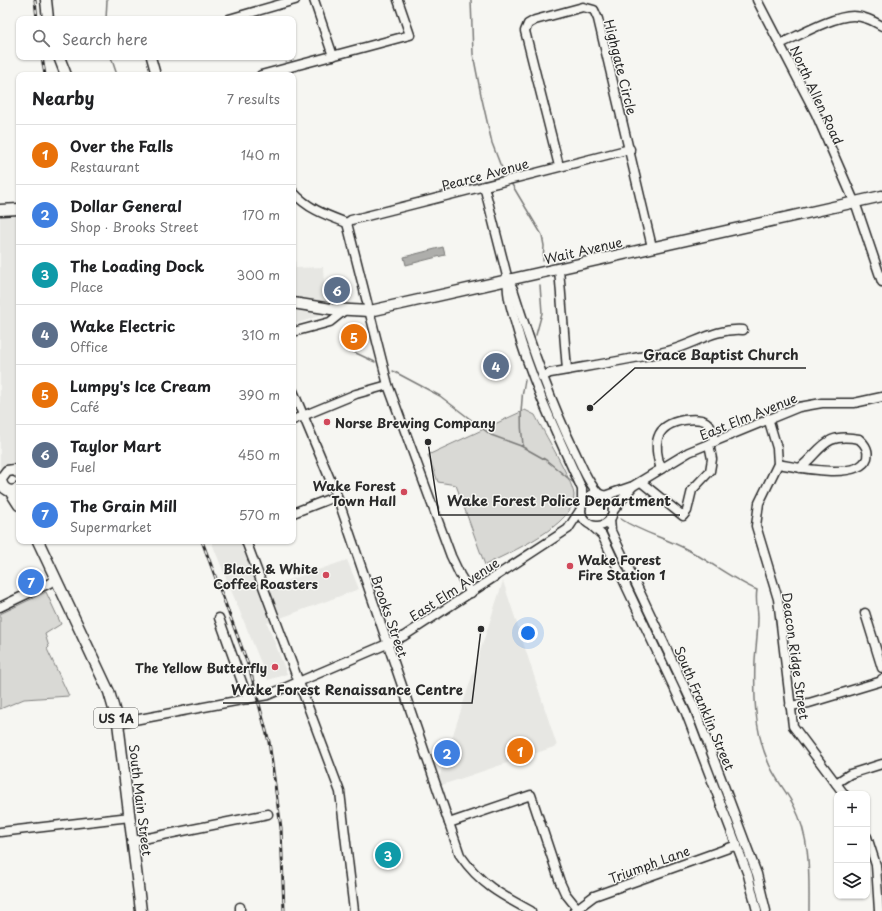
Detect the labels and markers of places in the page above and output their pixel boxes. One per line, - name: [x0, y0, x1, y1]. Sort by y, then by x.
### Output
- pin: 6: [324, 275, 350, 305]
- pin: 5: [341, 322, 367, 352]
- callout: Grace Baptist Church: [635, 342, 806, 368]
- pin: 4: [483, 351, 509, 381]
- place label: Norse Brewing Company: [335, 413, 496, 432]
- marker: Norse Brewing Company: [322, 417, 332, 427]
- place label: Wake Forest Town Hall: [313, 476, 396, 510]
- marker: Wake Forest Town Hall: [399, 487, 409, 497]
- callout: Wake Forest Police Department: [439, 489, 680, 515]
- place label: Wake Forest Fire Station 1: [578, 550, 666, 584]
- place label: Black & White Coffee Roasters: [213, 559, 318, 593]
- marker: Wake Forest Fire Station 1: [565, 561, 575, 571]
- pin: 7: [18, 567, 44, 597]
- marker: Black & White Coffee Roasters: [321, 570, 331, 580]
- place label: The Yellow Butterfly: [135, 658, 267, 677]
- marker: The Yellow Butterfly: [270, 662, 280, 672]
- callout: Wake Forest Renaissance Centre: [223, 677, 472, 703]
- pin: 1: [507, 736, 533, 766]
- pin: 2: [434, 738, 460, 768]
- pin: 3: [375, 840, 401, 870]

